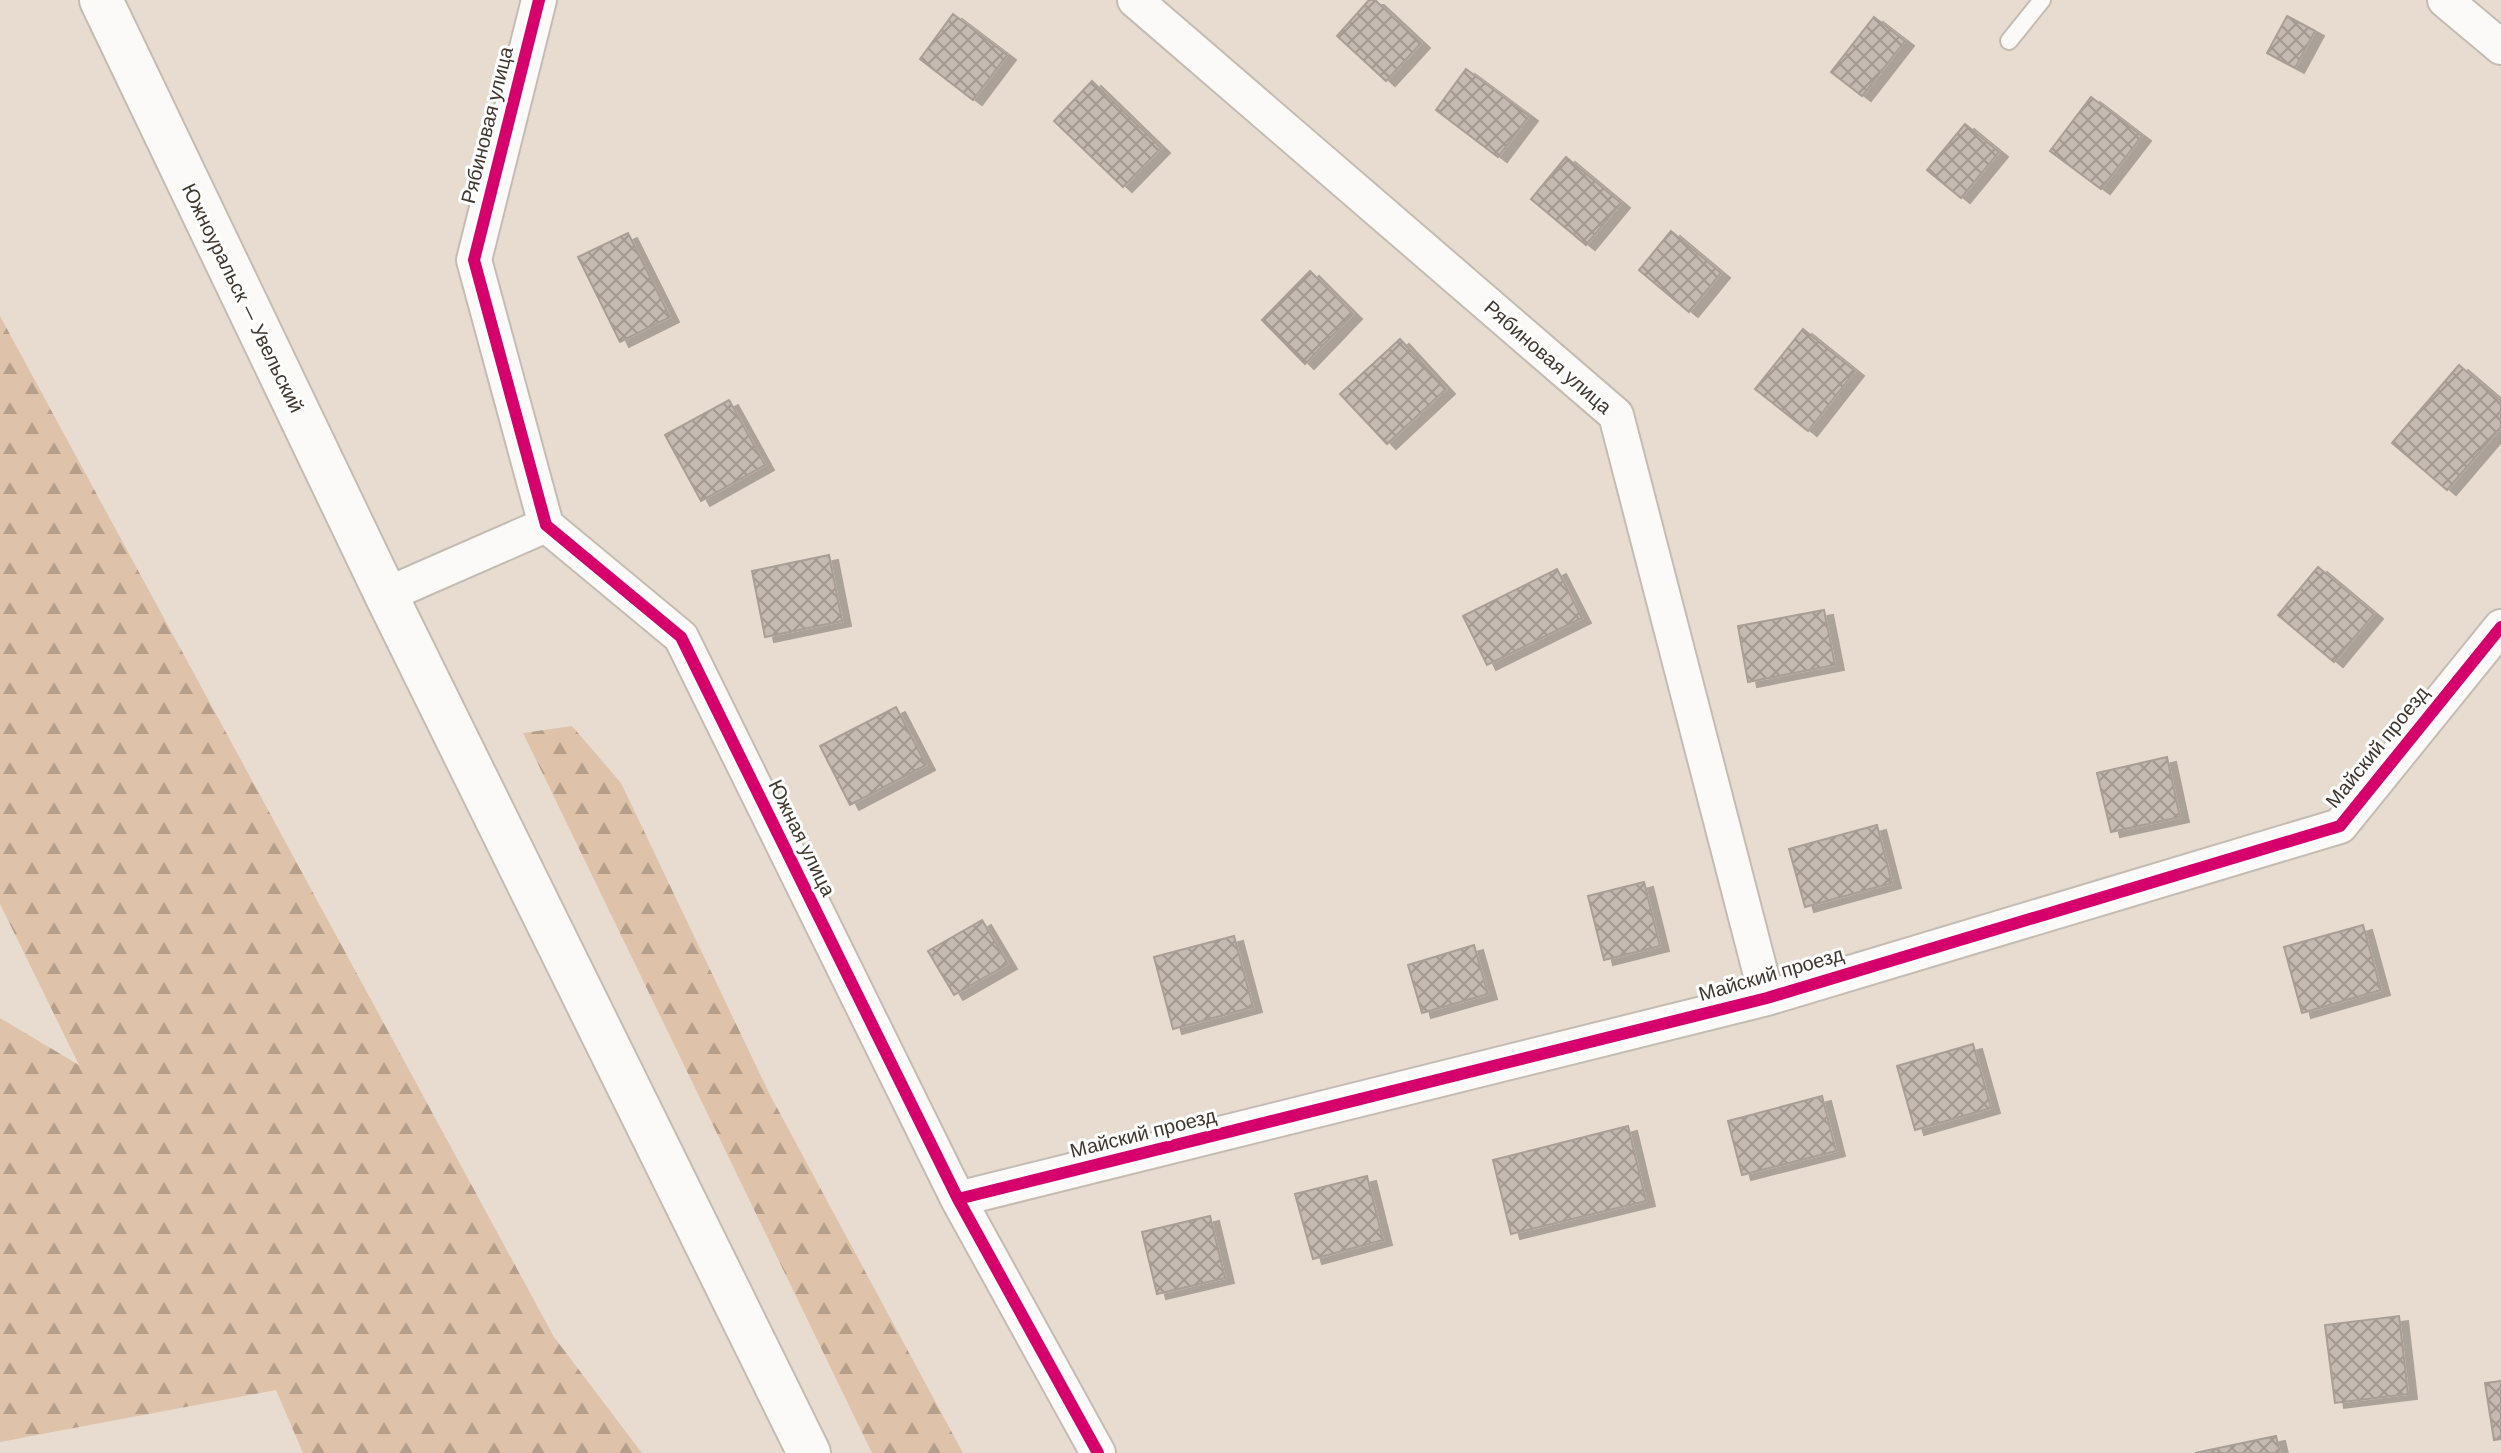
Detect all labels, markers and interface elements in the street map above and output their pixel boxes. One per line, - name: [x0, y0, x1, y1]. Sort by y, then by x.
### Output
- street label: Рябиновая улица: [455, 43, 519, 206]
- street label: Южноуральск — Увельский: [176, 179, 310, 417]
- street label: Рябиновая улица: [1479, 294, 1618, 420]
- street label: Майский проезд: [2320, 680, 2434, 813]
- street label: Южная улица: [763, 775, 842, 902]
- street label: Майский проезд: [1695, 941, 1847, 1007]
- street label: Майский проезд: [1067, 1102, 1219, 1164]

